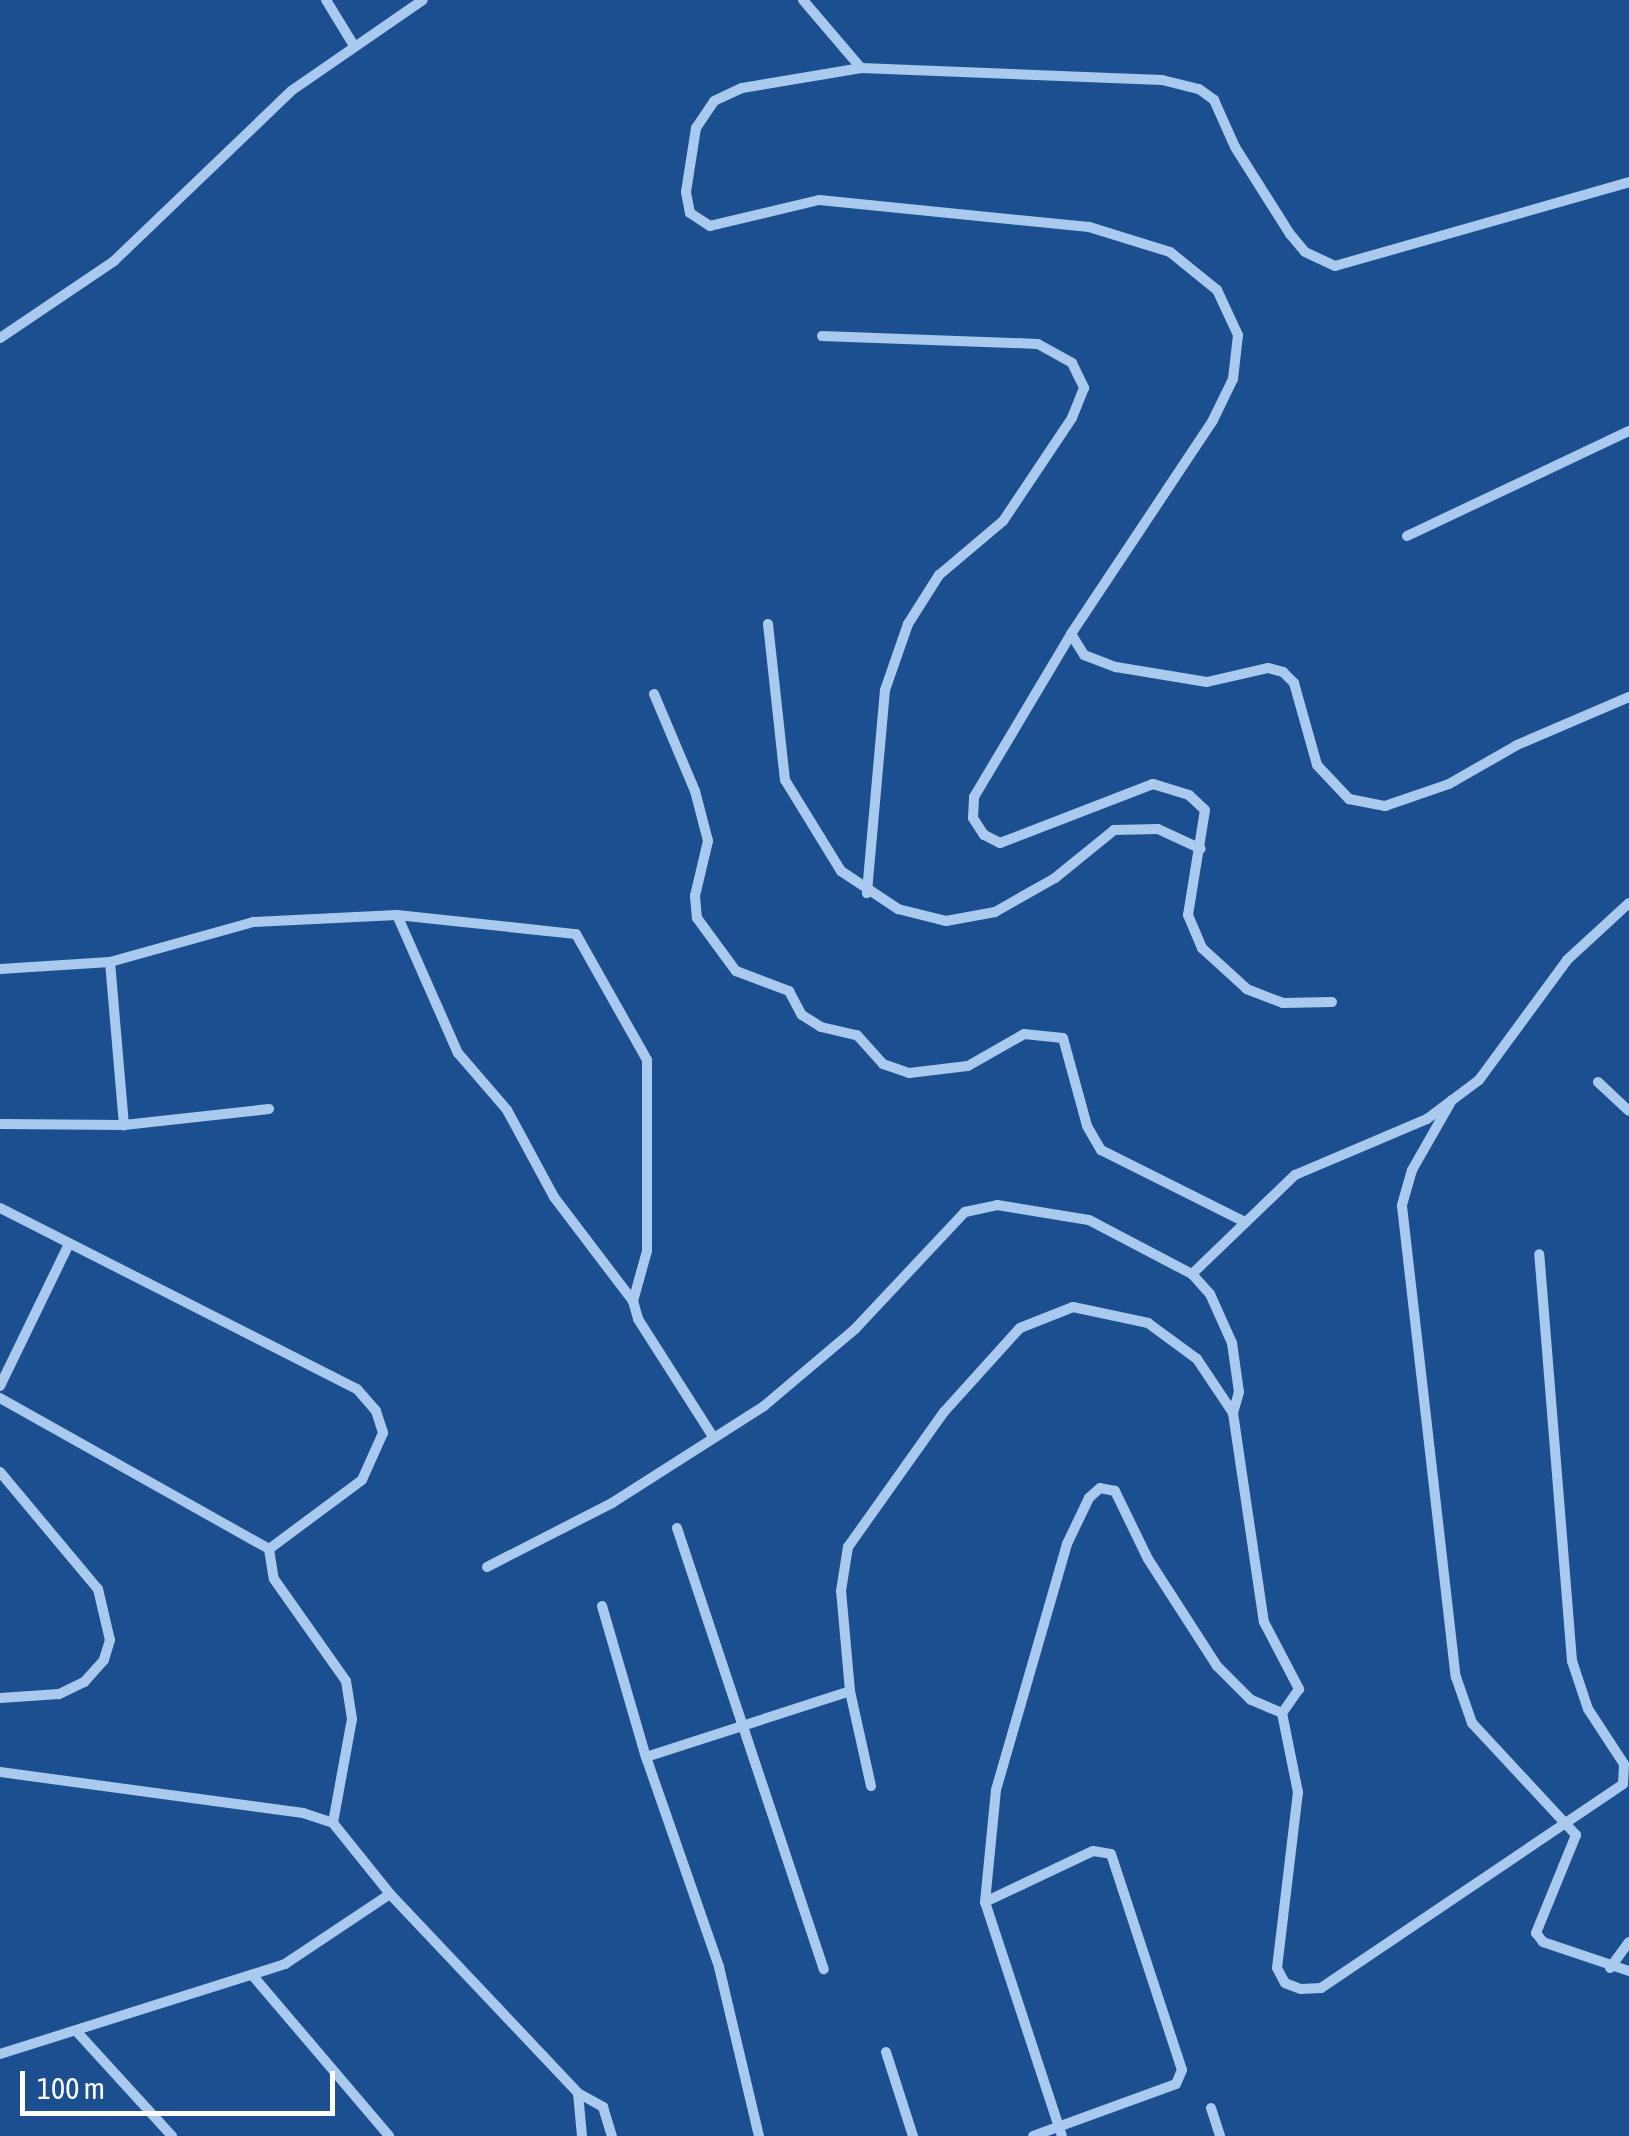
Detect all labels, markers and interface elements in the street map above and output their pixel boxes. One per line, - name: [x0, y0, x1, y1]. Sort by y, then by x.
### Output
- scale bar: [25, 2051, 340, 2113]
- text: 100 m: [37, 2071, 105, 2105]

